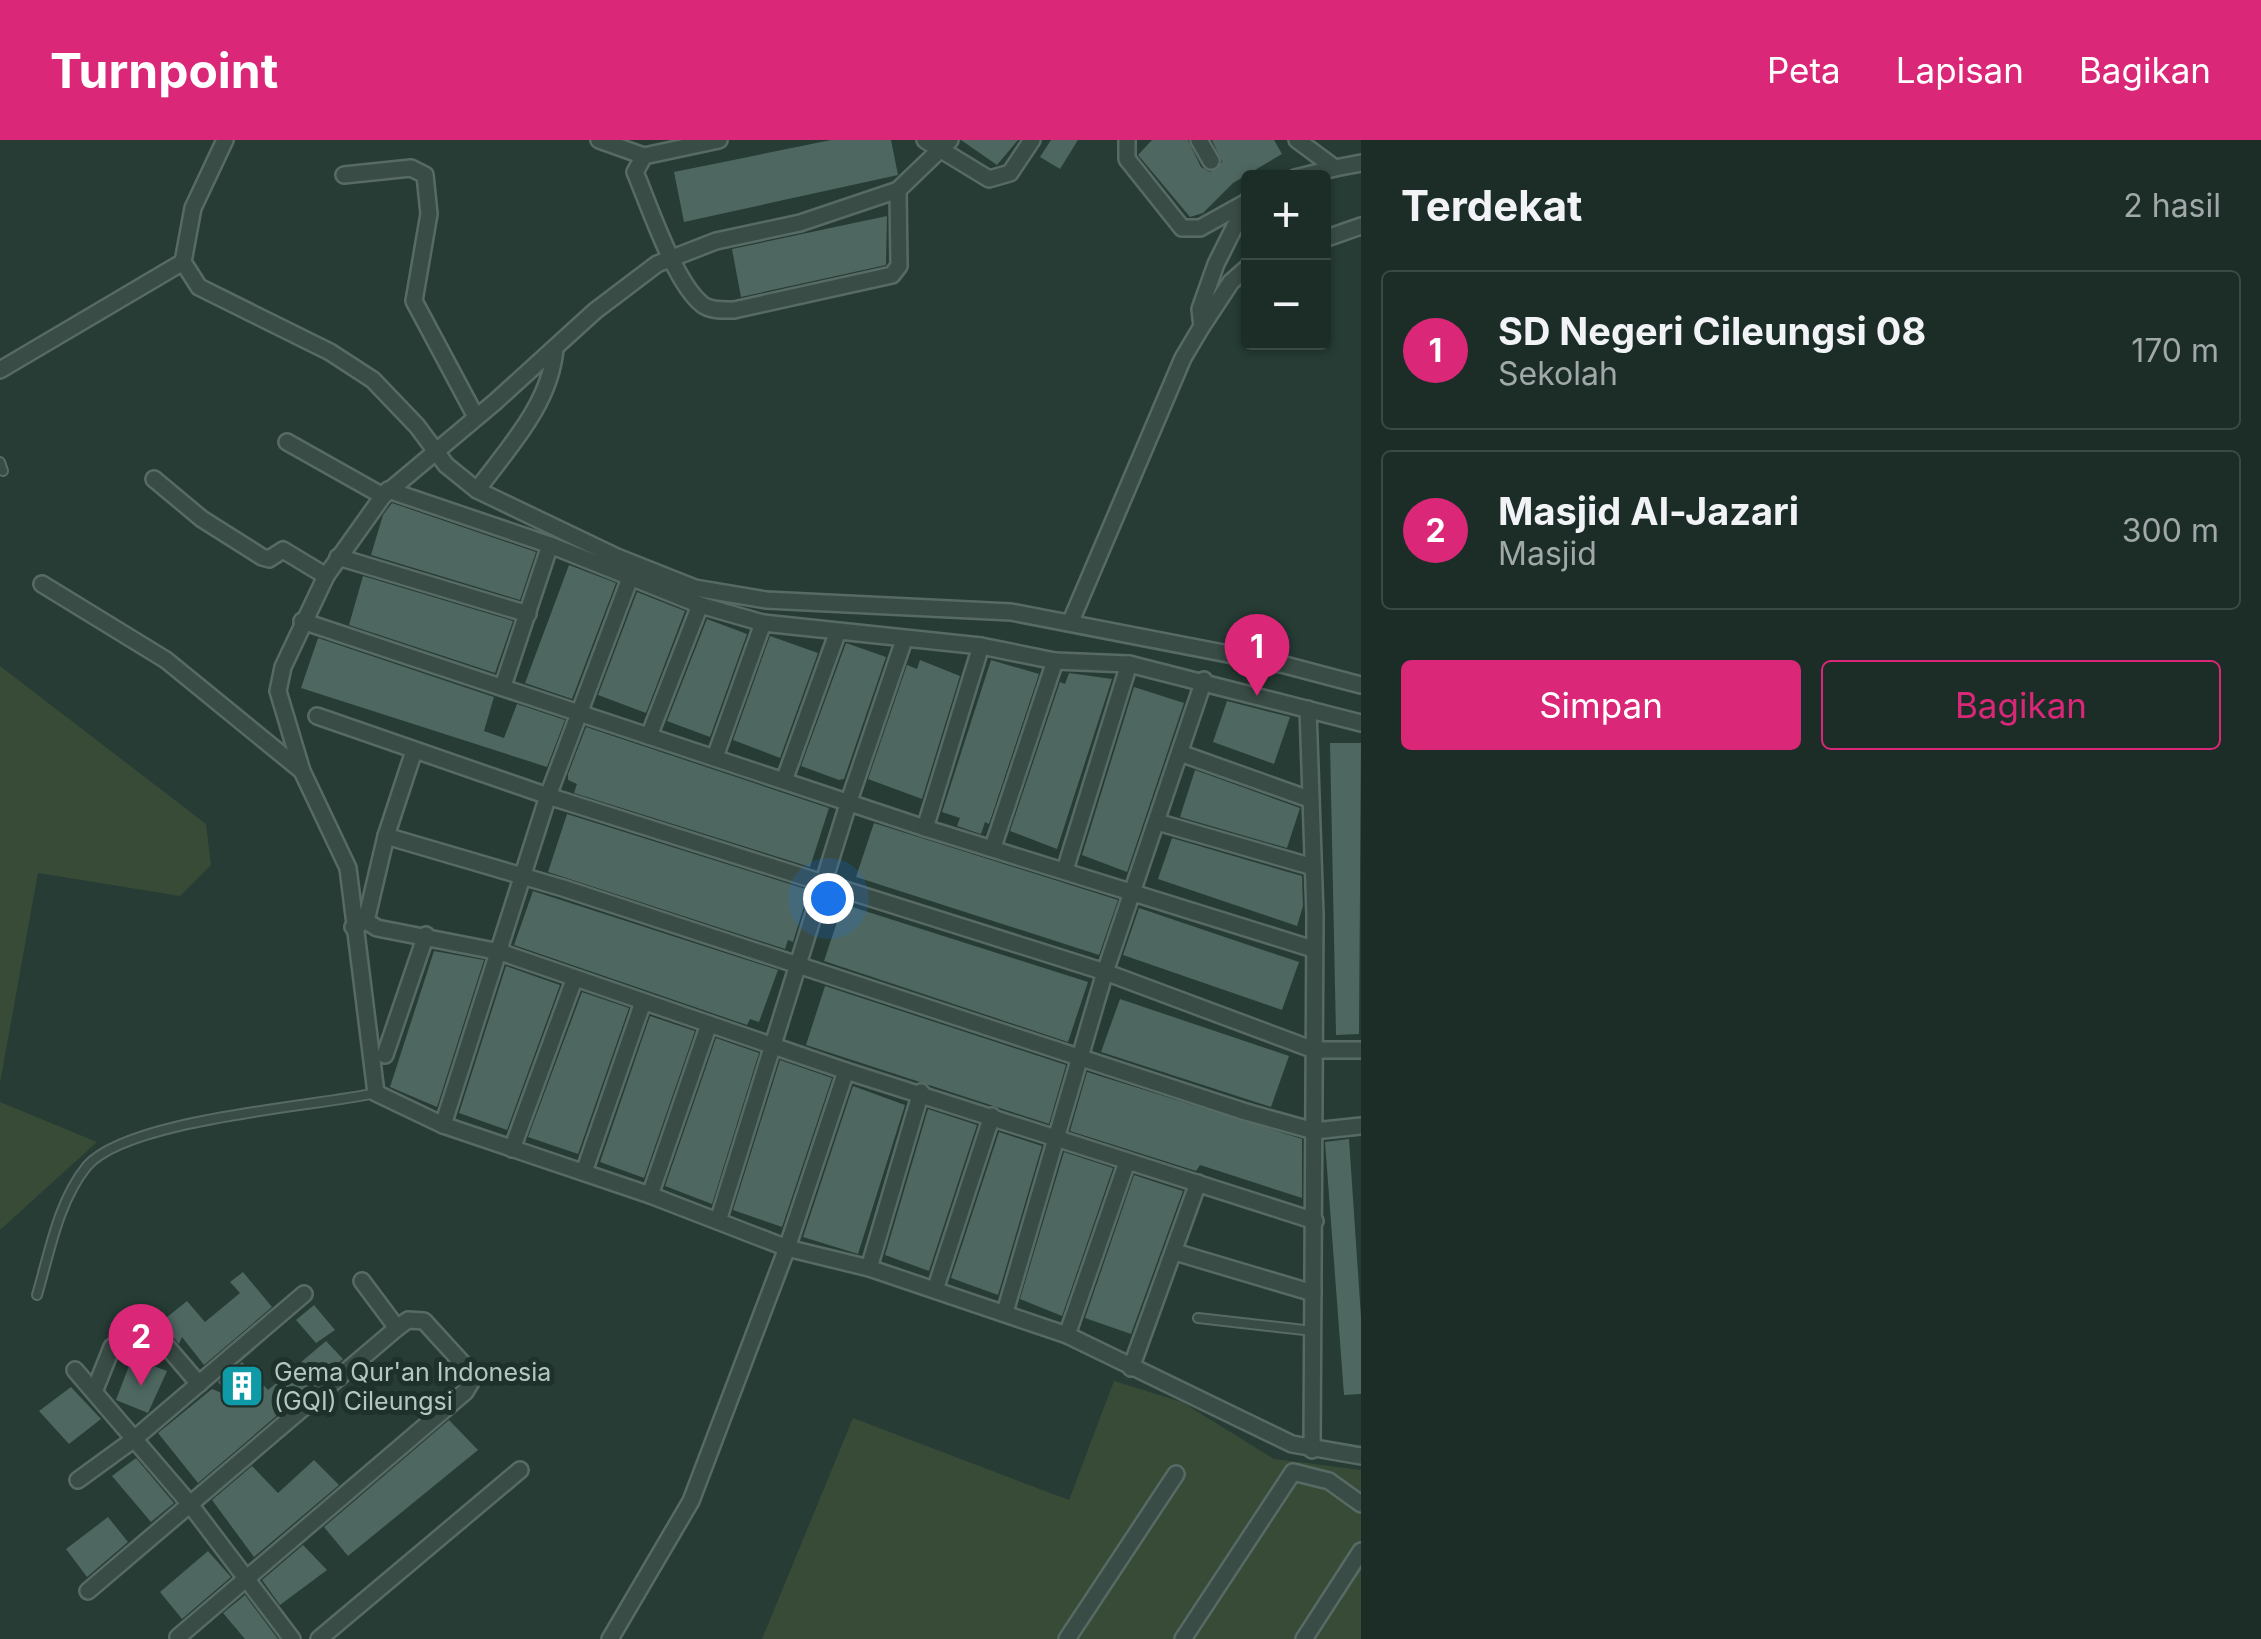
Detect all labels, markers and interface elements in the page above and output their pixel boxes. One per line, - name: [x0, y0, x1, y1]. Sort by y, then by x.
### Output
- text: Turnpoint: [50, 41, 278, 100]
- text: Peta: [1767, 49, 1841, 91]
- text: Lapisan: [1896, 49, 2024, 91]
- text: Bagikan: [2079, 49, 2211, 91]
- map controls: [1241, 170, 1331, 350]
- button: +: [1241, 170, 1331, 260]
- text: Terdekat: [1401, 180, 1582, 231]
- text: 2 hasil: [2123, 186, 2221, 225]
- button: −: [1241, 260, 1331, 350]
- text: SD Negeri Cileungsi 08: [1498, 308, 1926, 354]
- text: 1: [1429, 331, 1442, 370]
- text: 170 m: [2131, 331, 2219, 370]
- text: Sekolah: [1498, 354, 1618, 393]
- text: Masjid Al-Jazari: [1498, 488, 1799, 534]
- text: 2: [1425, 511, 1446, 550]
- text: 300 m: [2122, 511, 2219, 550]
- text: Masjid: [1498, 534, 1597, 573]
- pin: 1: [1224, 614, 1290, 696]
- button: Simpan: [1401, 660, 1801, 750]
- button: Bagikan: [1821, 660, 2221, 750]
- your location: [803, 873, 854, 924]
- pin: 2: [108, 1304, 174, 1386]
- place label: Gema Qur'an Indonesia (GQI) Cileungsi: [274, 1357, 551, 1416]
- building icon: Gema Qur'an Indonesia (GQI) Cileungsi: [219, 1363, 265, 1409]

